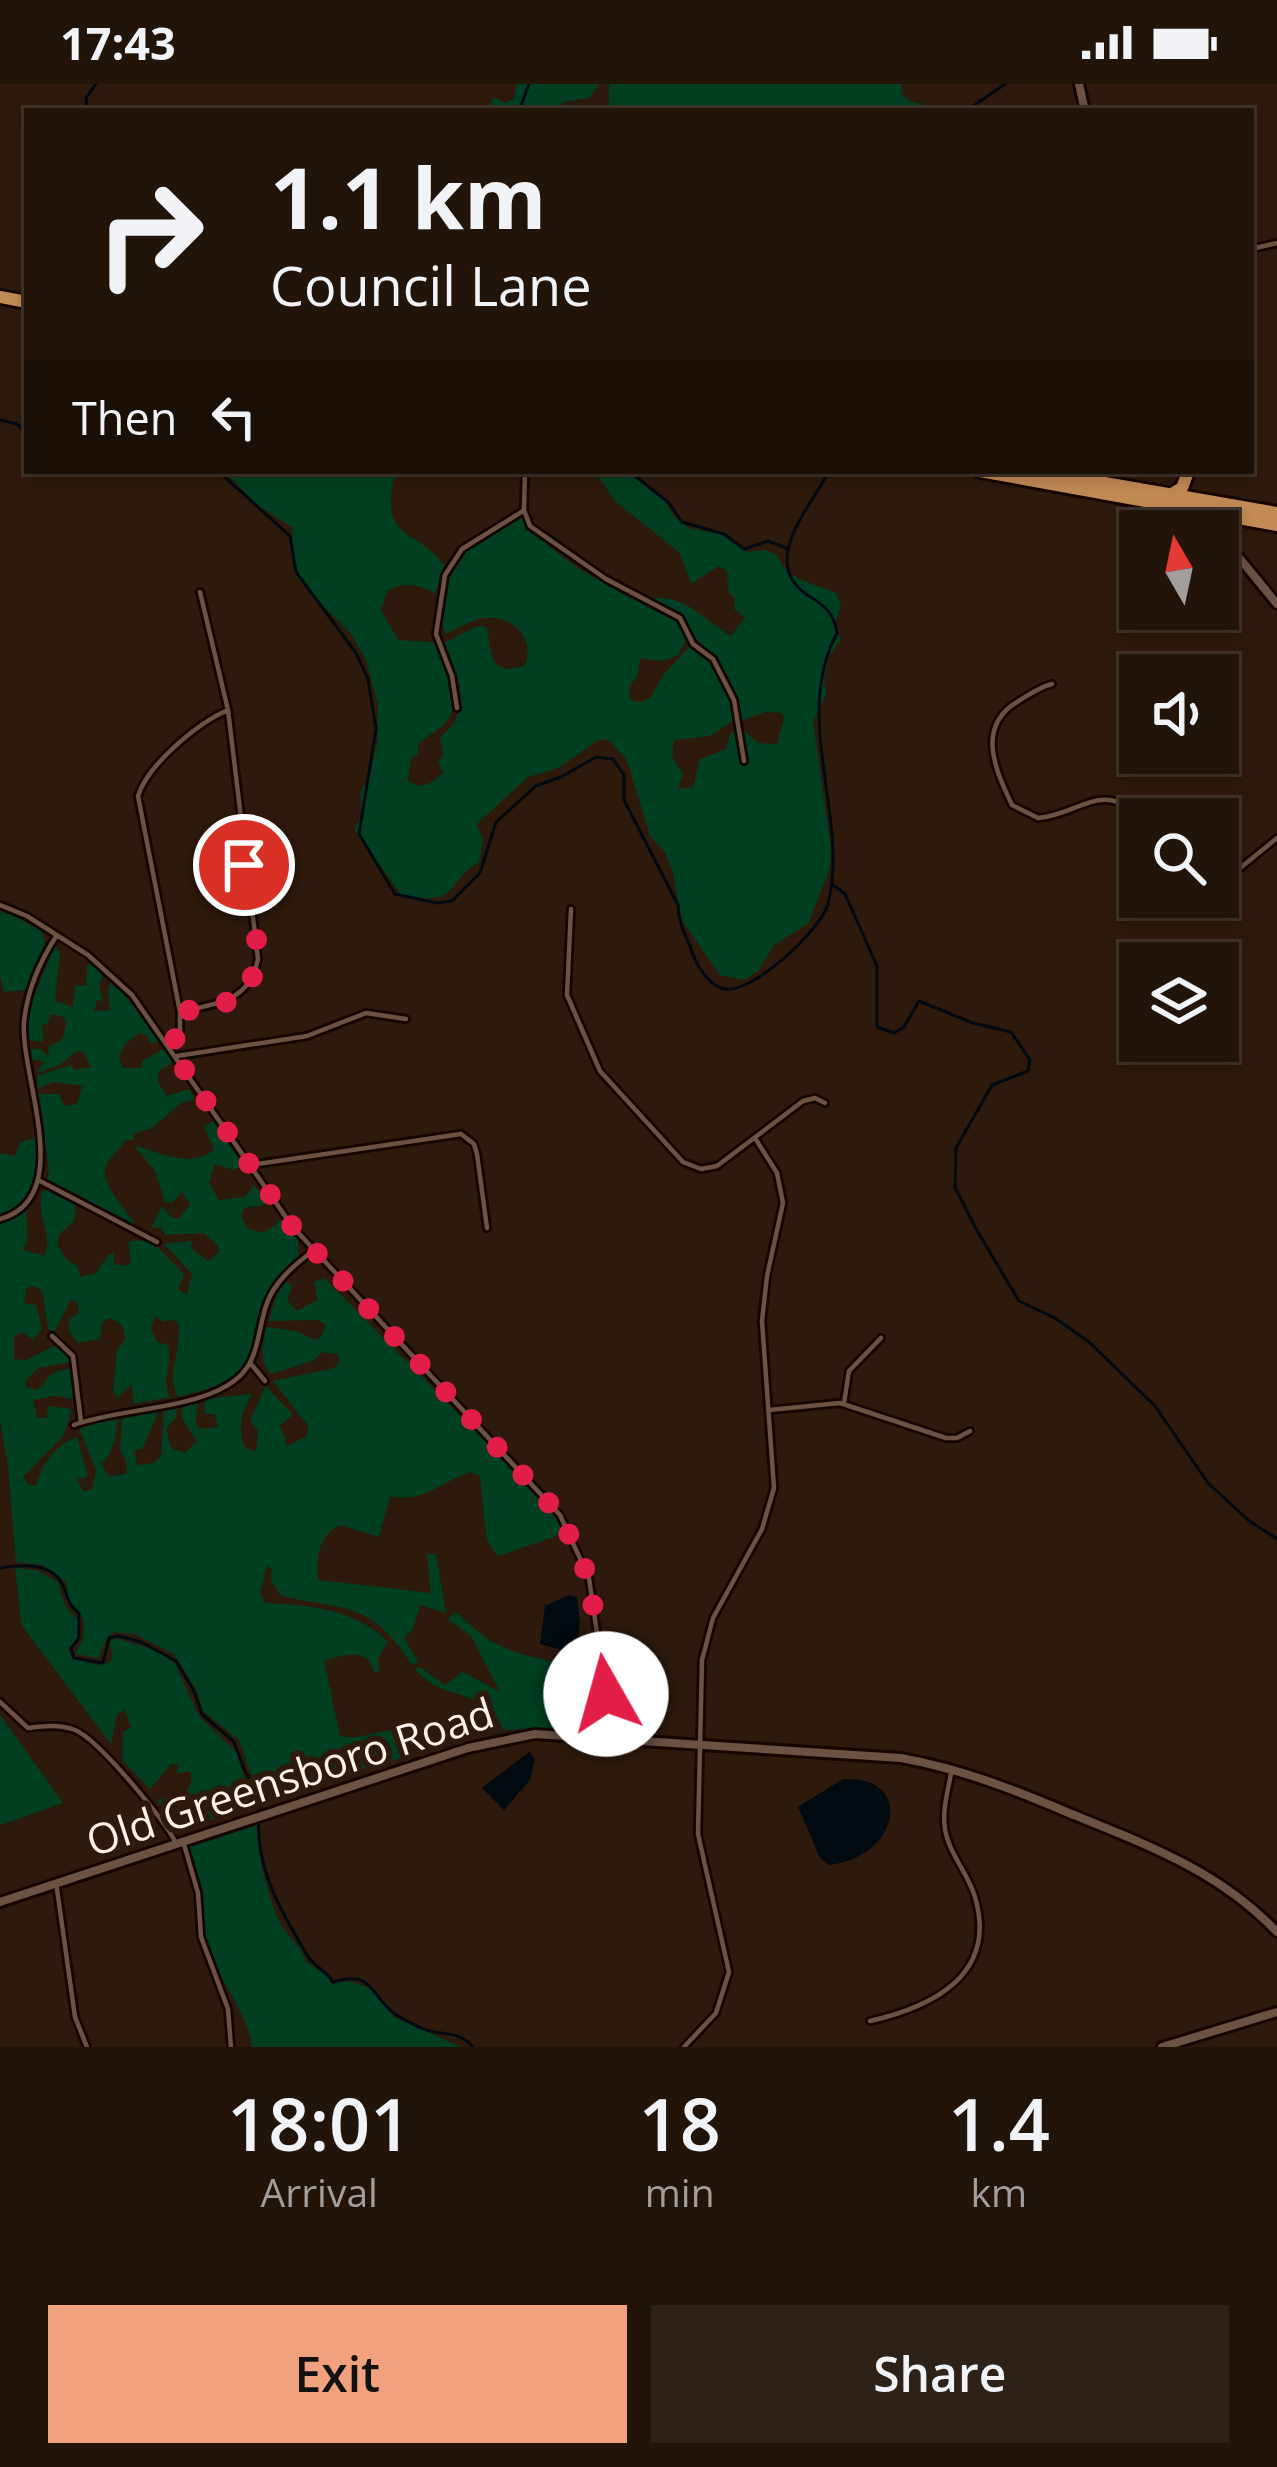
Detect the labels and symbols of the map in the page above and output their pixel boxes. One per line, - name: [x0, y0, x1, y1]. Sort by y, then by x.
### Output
- north arrow: [1119, 510, 1239, 630]
- pin: [193, 814, 295, 916]
- position arrow: [543, 1631, 669, 1757]
- street label: Old Greensboro Road: [79, 1683, 500, 1868]

